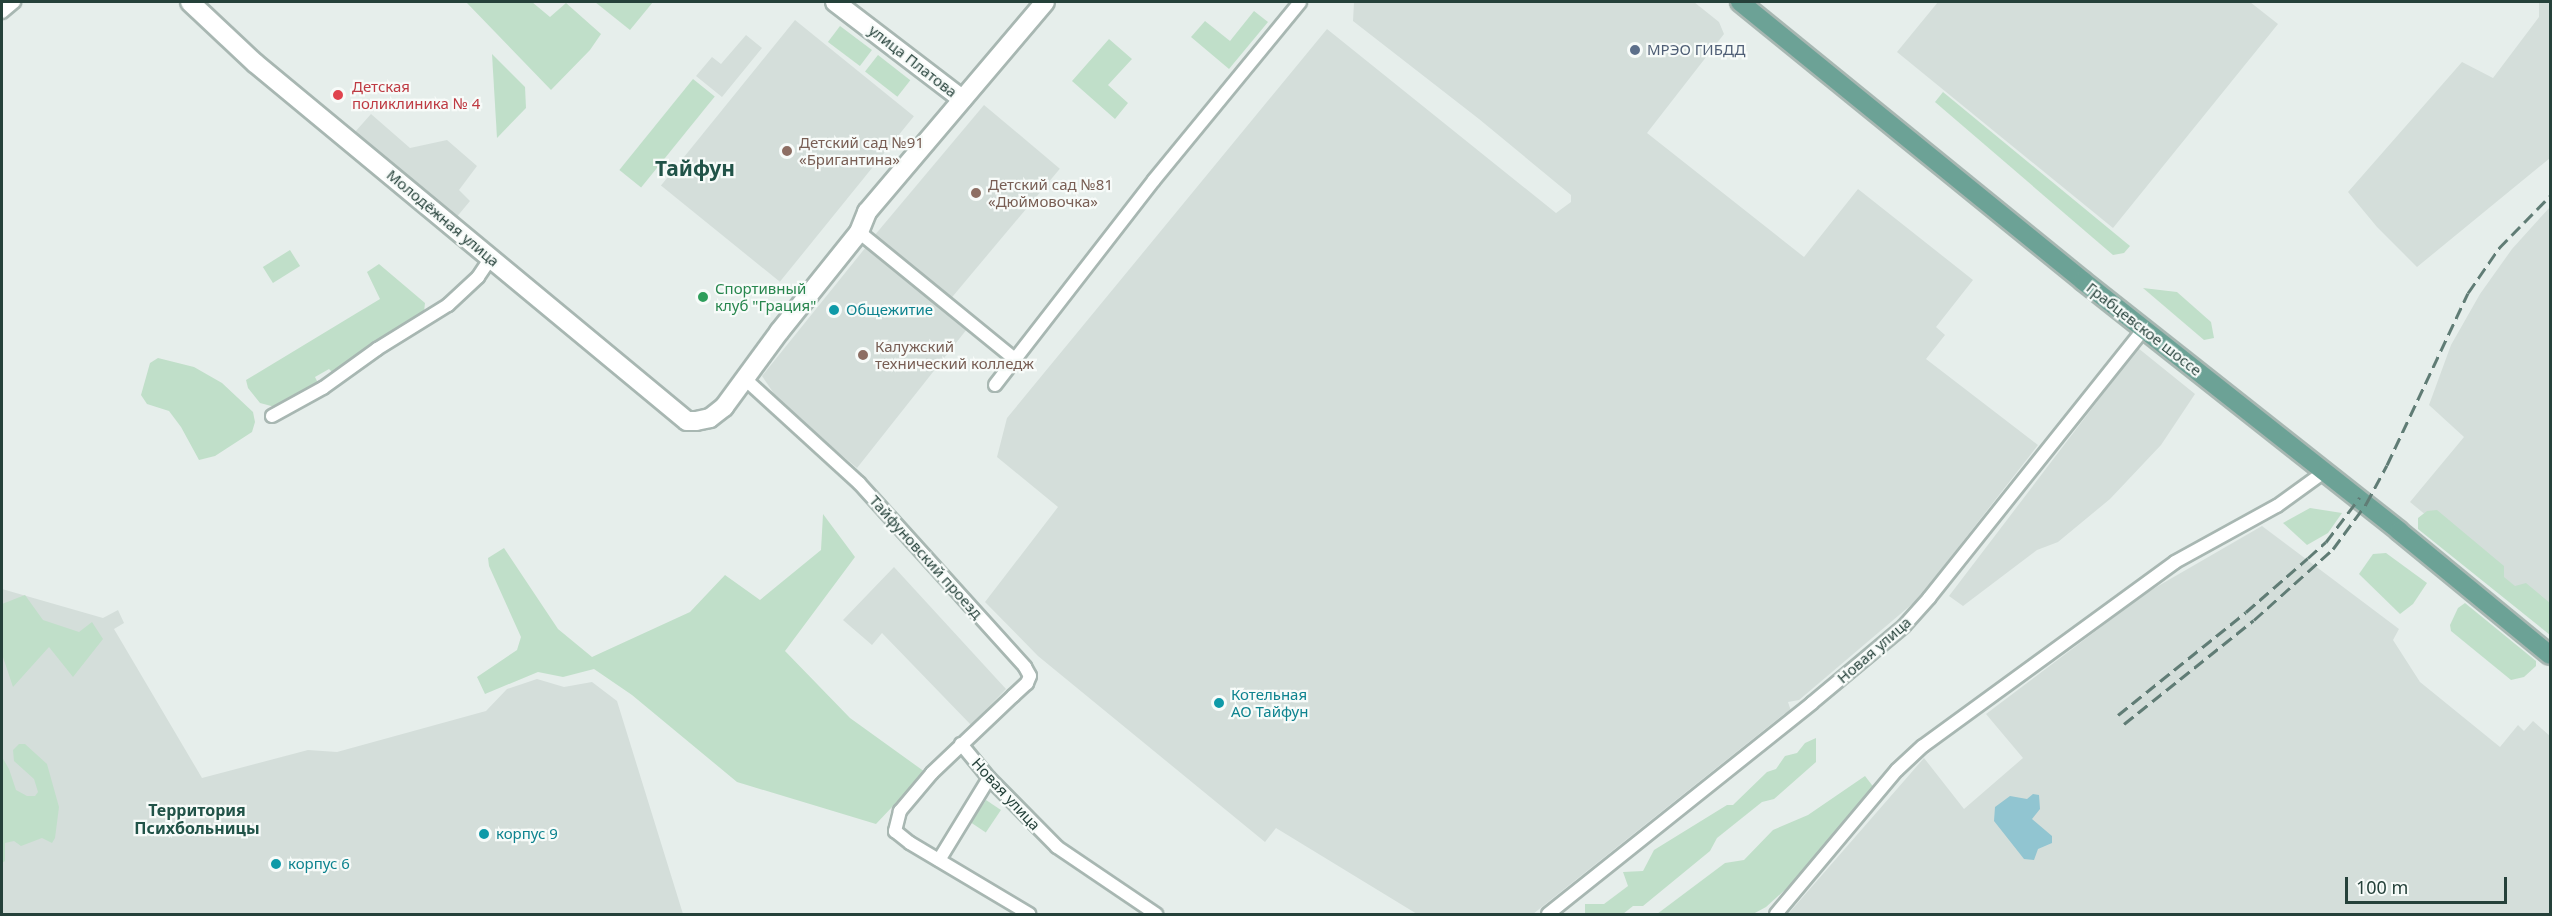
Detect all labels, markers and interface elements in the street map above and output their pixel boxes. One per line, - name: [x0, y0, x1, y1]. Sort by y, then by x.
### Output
- street label: улица Платова: [865, 21, 961, 101]
- place label: МРЭО ГИБДД: [1647, 41, 1745, 59]
- marker: МРЭО ГИБДД: [1628, 43, 1642, 57]
- place label: Детская поликлиника № 4: [352, 77, 480, 112]
- marker: Детская поликлиника № 4: [329, 86, 347, 104]
- place label: Детский сад №91 «Бригантина»: [799, 133, 924, 168]
- marker: Детский сад №91 «Бригантина»: [780, 144, 794, 158]
- district label: Тайфун: [655, 155, 735, 181]
- street label: Молодёжная улица: [383, 166, 503, 270]
- place label: Детский сад №81 «Дюймовочка»: [988, 175, 1113, 210]
- marker: Детский сад №81 «Дюймовочка»: [969, 186, 983, 200]
- place label: Спортивный клуб "Грация": [715, 279, 816, 314]
- street label: Грабцевское шоссе: [2083, 279, 2205, 379]
- marker: Спортивный клуб "Грация": [696, 290, 710, 304]
- place label: Общежитие: [846, 301, 933, 319]
- marker: Общежитие: [827, 303, 841, 317]
- place label: Калужский технический колледж: [875, 337, 1034, 372]
- marker: Калужский технический колледж: [856, 348, 870, 362]
- street label: Тайфуновский проезд: [866, 492, 986, 622]
- street label: Новая улица: [1833, 613, 1915, 687]
- place label: Котельная АО Тайфун: [1231, 685, 1308, 720]
- marker: Котельная АО Тайфун: [1212, 696, 1226, 710]
- street label: Новая улица: [968, 754, 1044, 834]
- district label: Территория Психбольницы: [134, 800, 260, 838]
- place label: корпус 9: [496, 825, 558, 843]
- marker: корпус 9: [477, 827, 491, 841]
- place label: корпус 6: [288, 855, 350, 873]
- marker: корпус 6: [269, 857, 283, 871]
- scale bar: [2348, 865, 2510, 903]
- text: 100 m: [2356, 875, 2408, 899]

